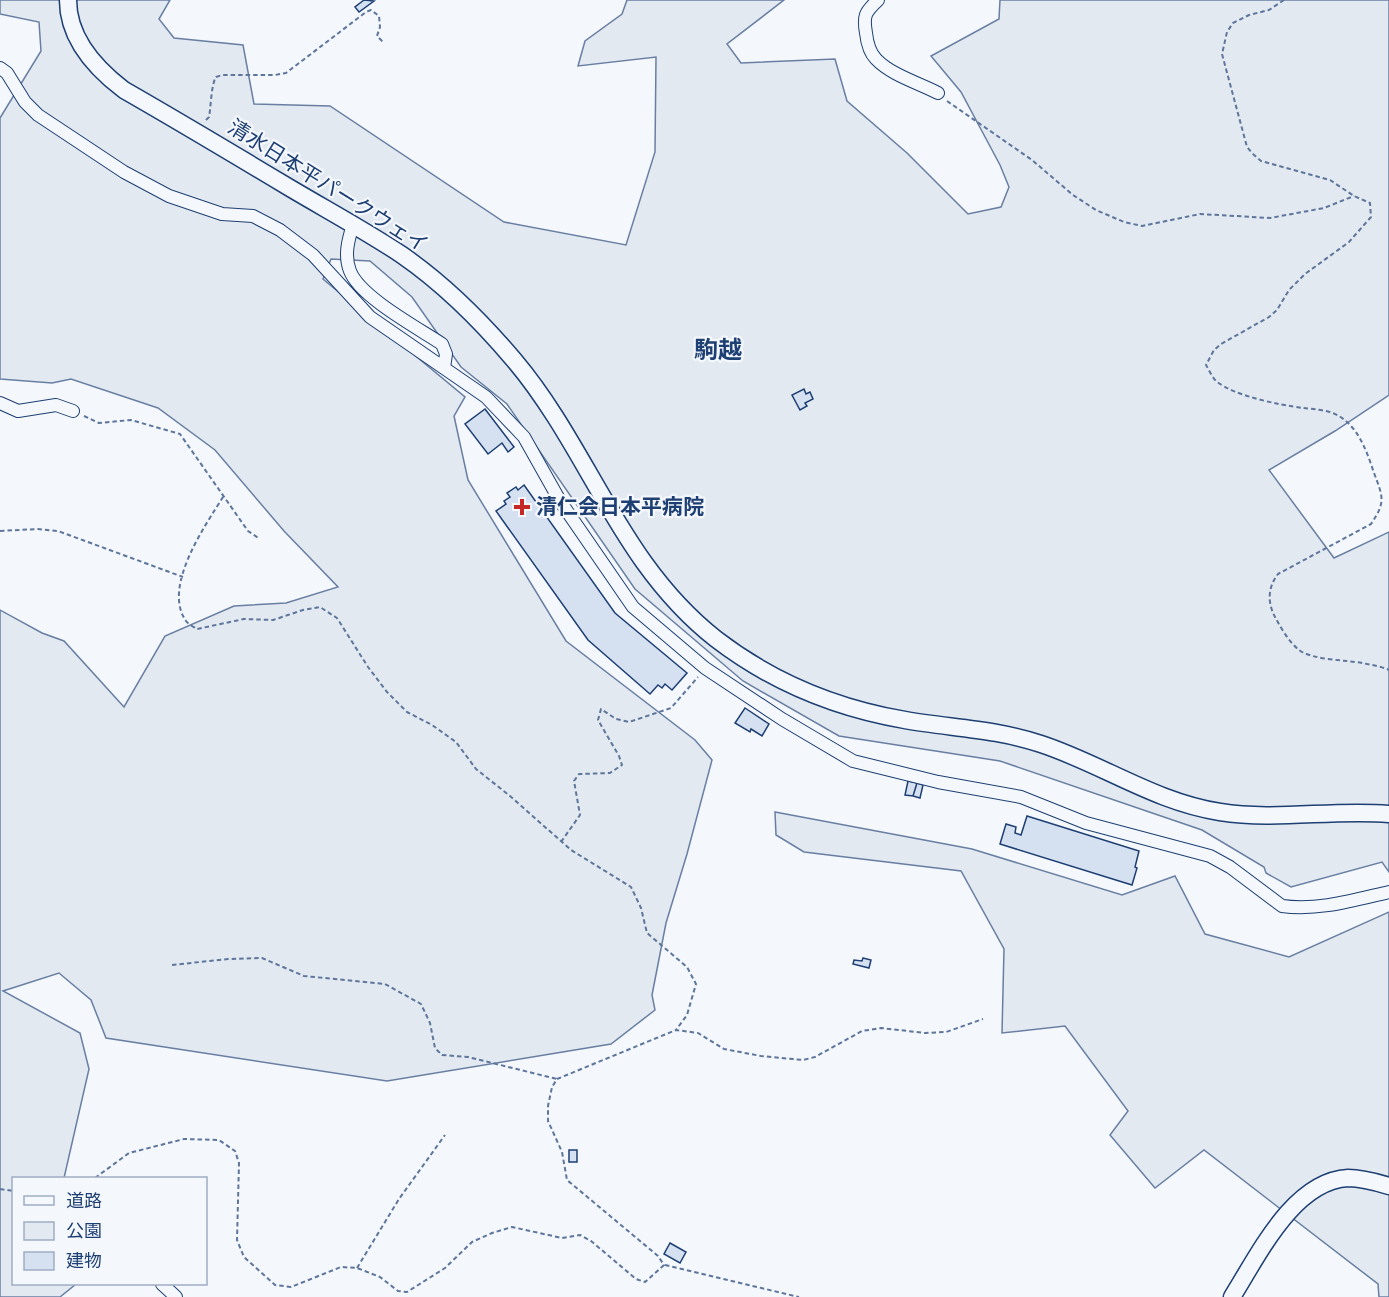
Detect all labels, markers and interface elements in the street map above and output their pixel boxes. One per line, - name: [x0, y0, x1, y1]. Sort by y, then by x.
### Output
- street label: 清水日本平パークウェイ: [222, 112, 434, 260]
- district label: 駒越: [694, 333, 742, 368]
- place label: 清仁会日本平病院: [536, 492, 704, 522]
- marker: 清仁会日本平病院: [513, 498, 531, 516]
- legend: [12, 1177, 207, 1285]
- text: 道路: [66, 1189, 102, 1214]
- text: 公園: [66, 1219, 102, 1244]
- text: 建物: [66, 1249, 102, 1274]

